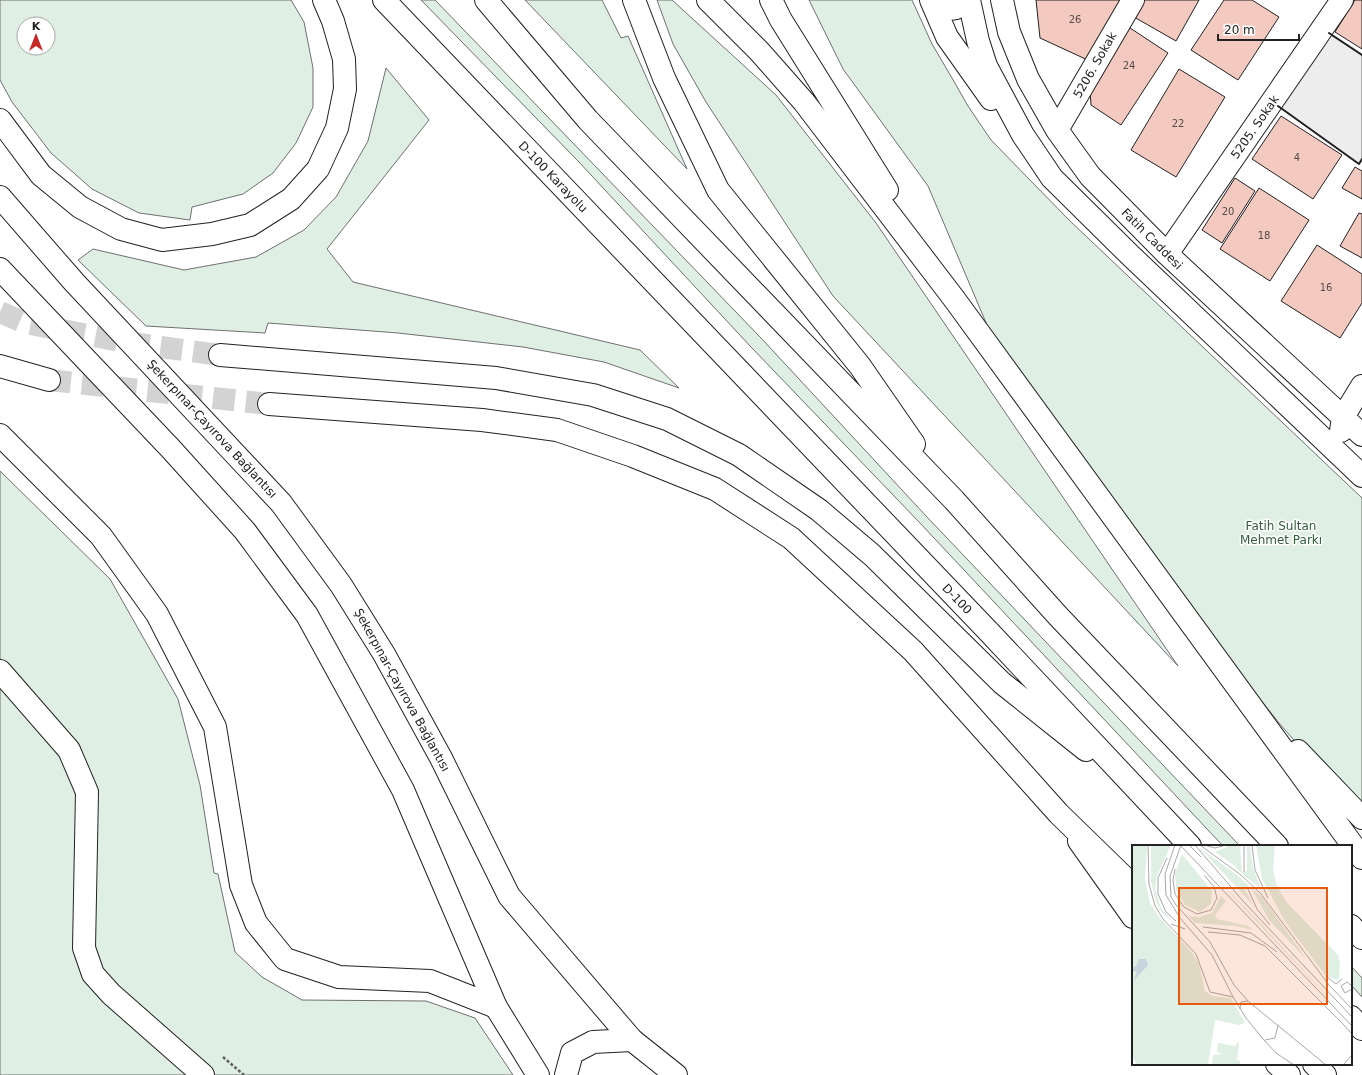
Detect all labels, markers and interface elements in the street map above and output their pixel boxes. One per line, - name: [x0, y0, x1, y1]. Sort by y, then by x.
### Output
- house number: 26: [1069, 14, 1081, 25]
- north arrow: [16, 16, 56, 56]
- scale bar: [1218, 16, 1299, 42]
- text: K: [32, 20, 41, 33]
- text: 20 m: [1224, 23, 1255, 37]
- street label: 5206. Sokak: [1070, 29, 1120, 101]
- house number: 24: [1123, 60, 1135, 71]
- street label: 5205. Sokak: [1228, 93, 1282, 161]
- house number: 22: [1172, 118, 1184, 129]
- street label: D-100 Karayolu: [516, 139, 590, 215]
- house number: 4: [1294, 152, 1300, 163]
- street label: Fatih Caddesi: [1119, 206, 1185, 272]
- house number: 20: [1222, 206, 1234, 217]
- house number: 18: [1258, 230, 1270, 241]
- house number: 16: [1320, 282, 1332, 293]
- street label: Şekerpınar-Çayırova Bağlantısı: [144, 357, 280, 501]
- park label: Fatih Sultan Mehmet Parkı: [1240, 519, 1322, 547]
- street label: D-100: [939, 581, 975, 617]
- street label: Şekerpınar-Çayırova Bağlantısı: [351, 606, 453, 774]
- inset map: [1132, 845, 1352, 1065]

